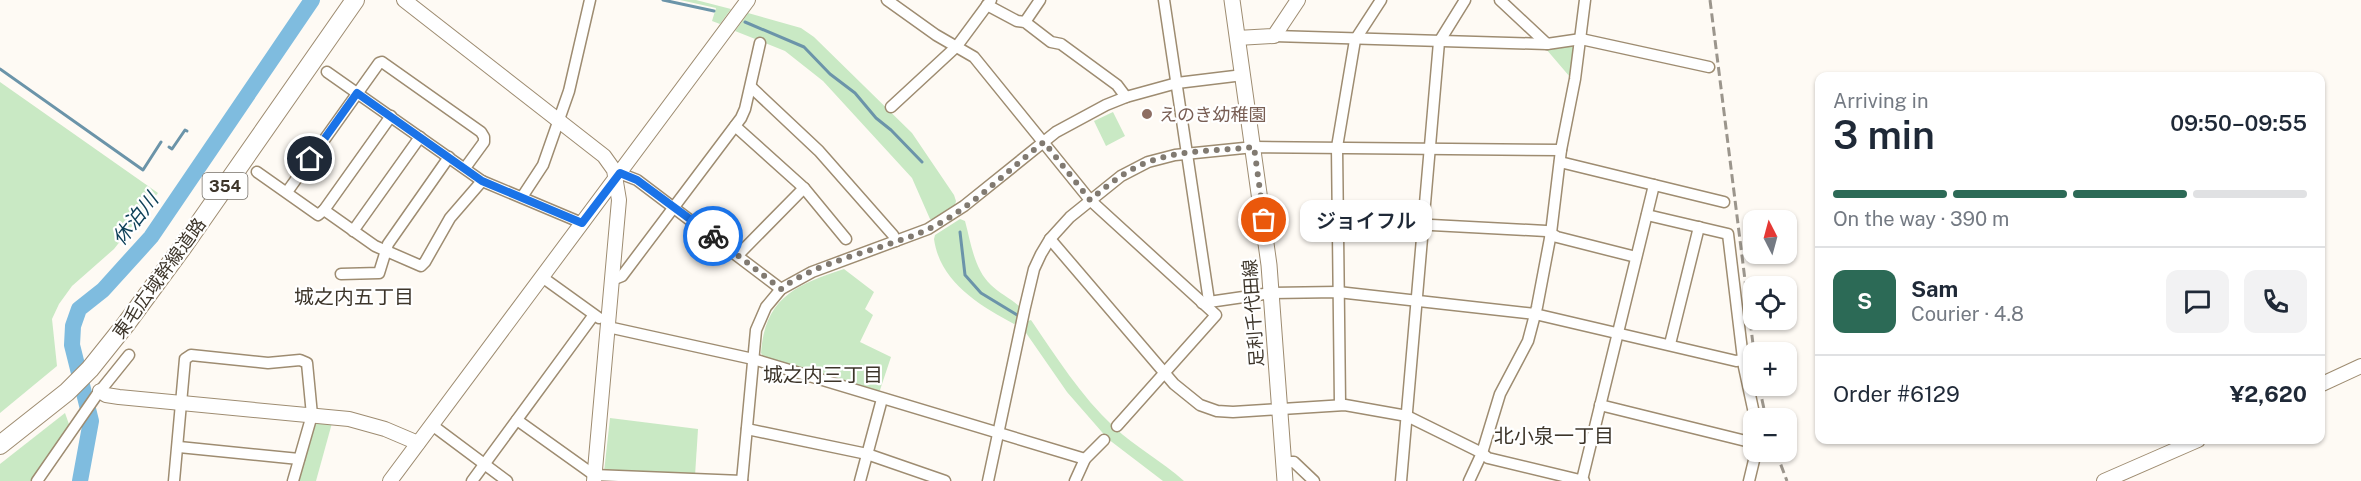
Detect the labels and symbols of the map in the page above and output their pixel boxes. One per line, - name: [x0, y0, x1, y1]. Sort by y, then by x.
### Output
- place label: えのき幼稚園: [1159, 104, 1266, 125]
- marker: えのき幼稚園: [1140, 107, 1154, 121]
- pin: [284, 133, 335, 184]
- road number: 354: [202, 173, 248, 199]
- water label: 休泊川: [107, 186, 164, 250]
- pin: [1238, 194, 1289, 245]
- callout: ジョイフル: [1300, 199, 1432, 241]
- courier: [683, 206, 743, 266]
- north arrow: [1743, 210, 1797, 264]
- street label: 東毛広域幹線道路: [108, 214, 210, 342]
- street label: 足利千代田線: [1239, 258, 1267, 368]
- district label: 城之内五丁目: [294, 285, 414, 309]
- district label: 城之内三丁目: [763, 363, 883, 387]
- district label: 北小泉一丁目: [1494, 424, 1614, 448]

